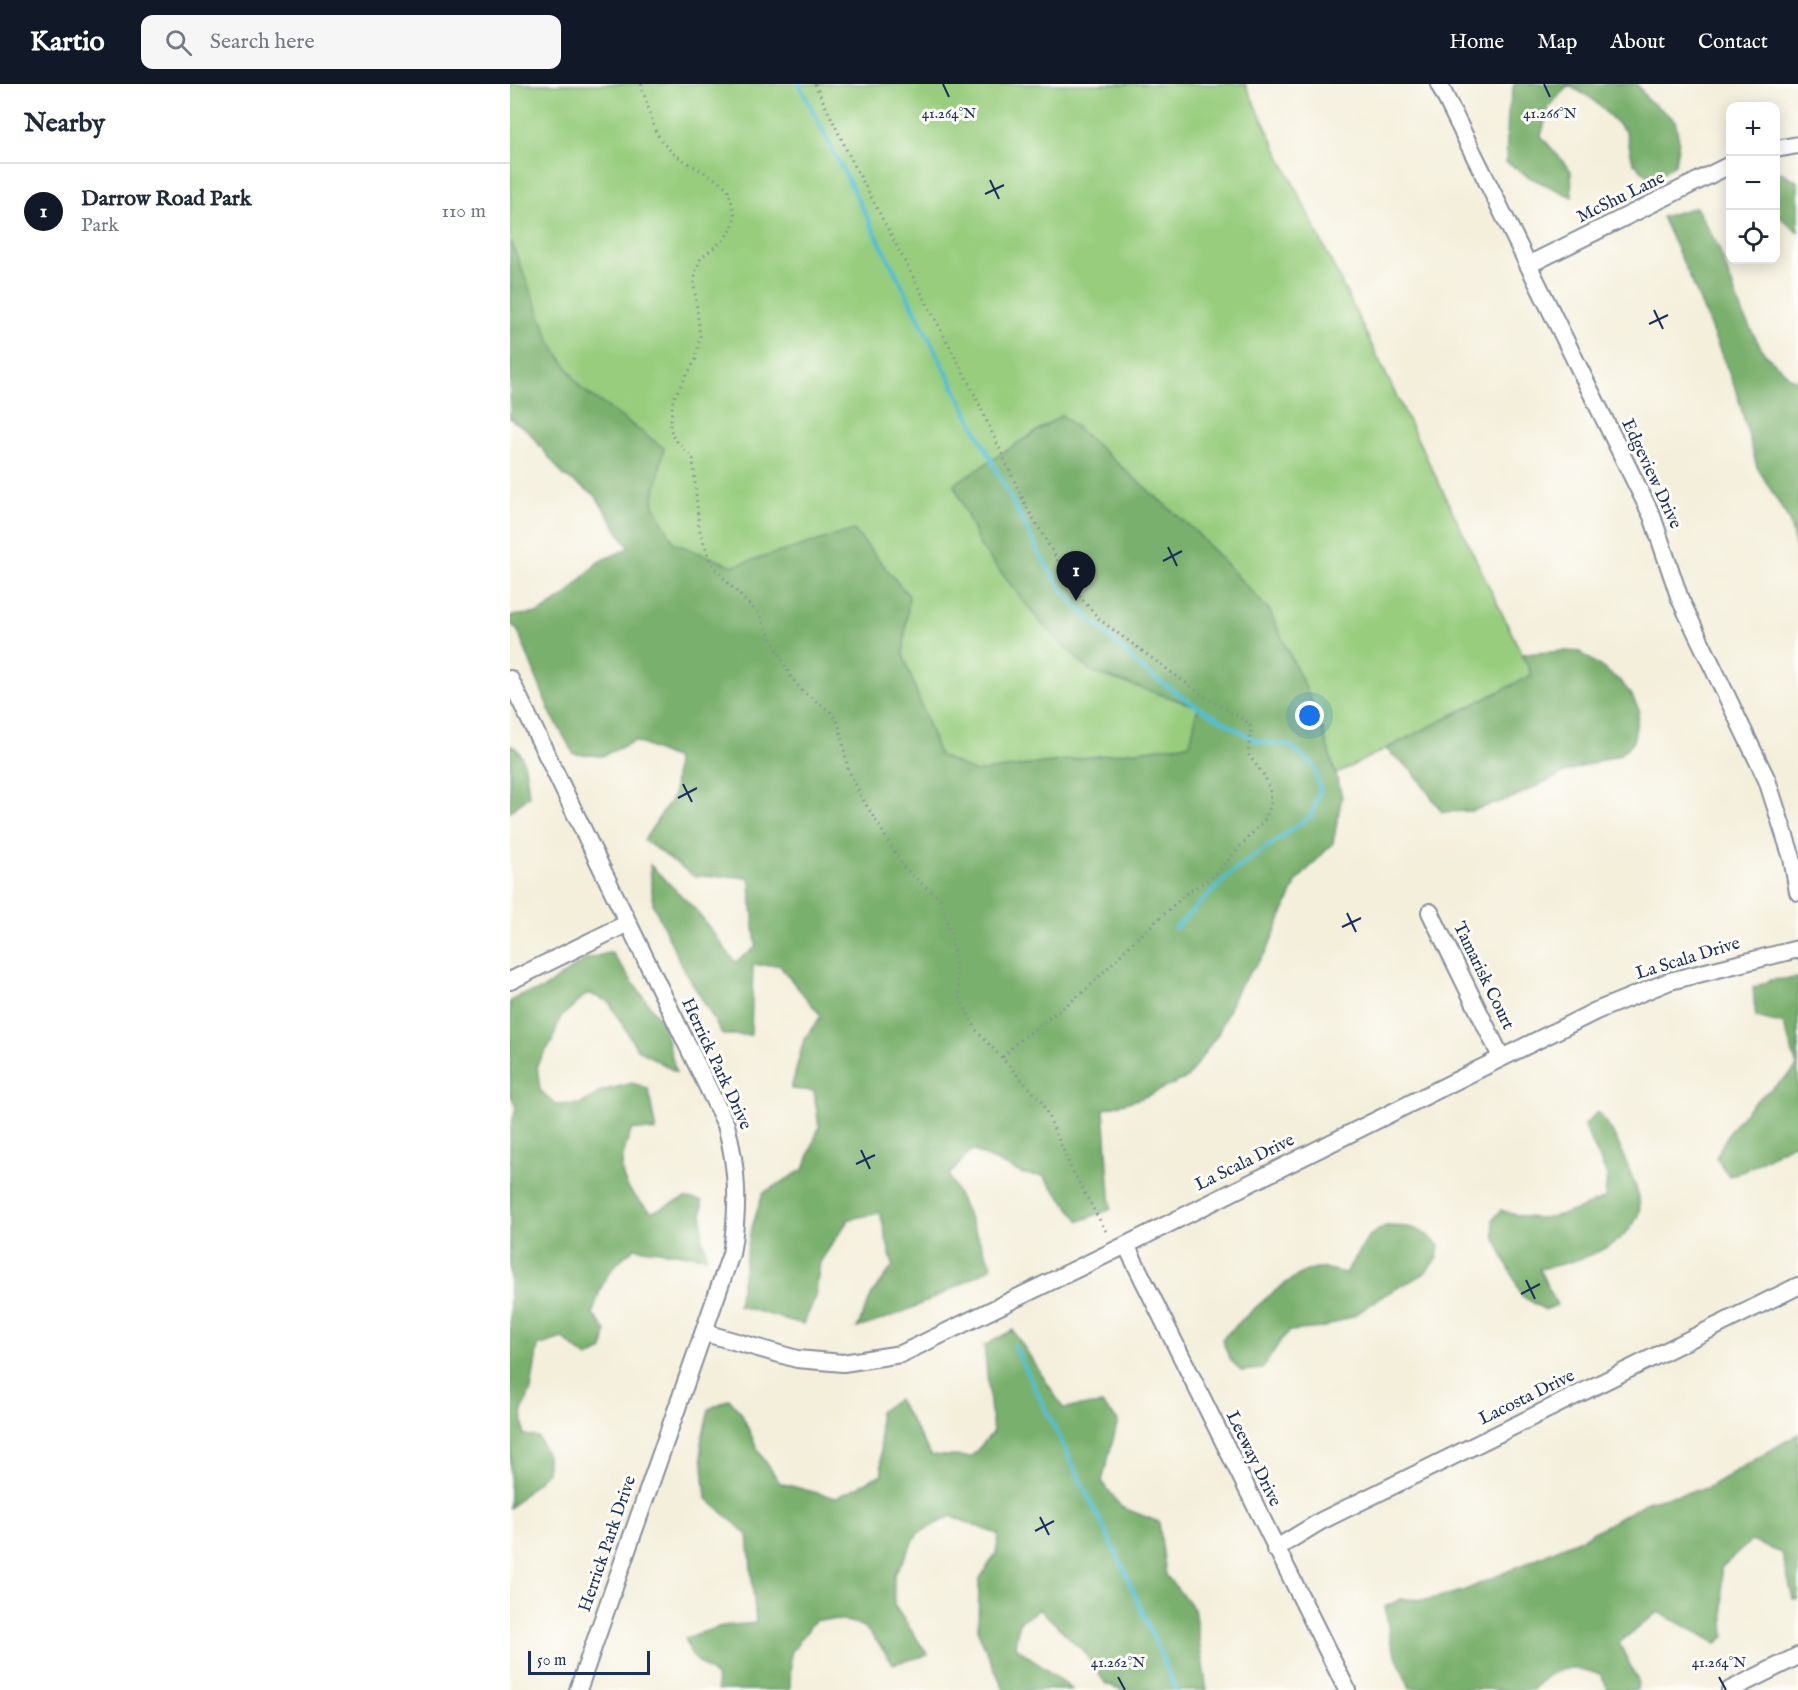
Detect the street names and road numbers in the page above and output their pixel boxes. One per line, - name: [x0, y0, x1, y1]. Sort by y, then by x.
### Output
- street label: McShu Lane: [1573, 167, 1669, 229]
- street label: Edgeview Drive: [1615, 415, 1687, 533]
- street label: Tamarisk Court: [1447, 918, 1519, 1034]
- street label: La Scala Drive: [1633, 932, 1743, 986]
- street label: Herrick Park Drive: [675, 994, 757, 1134]
- street label: La Scala Drive: [1192, 1129, 1298, 1197]
- street label: Lacosta Drive: [1475, 1365, 1579, 1431]
- street label: Leeway Drive: [1220, 1407, 1286, 1511]
- street label: Herrick Park Drive: [574, 1473, 642, 1615]

